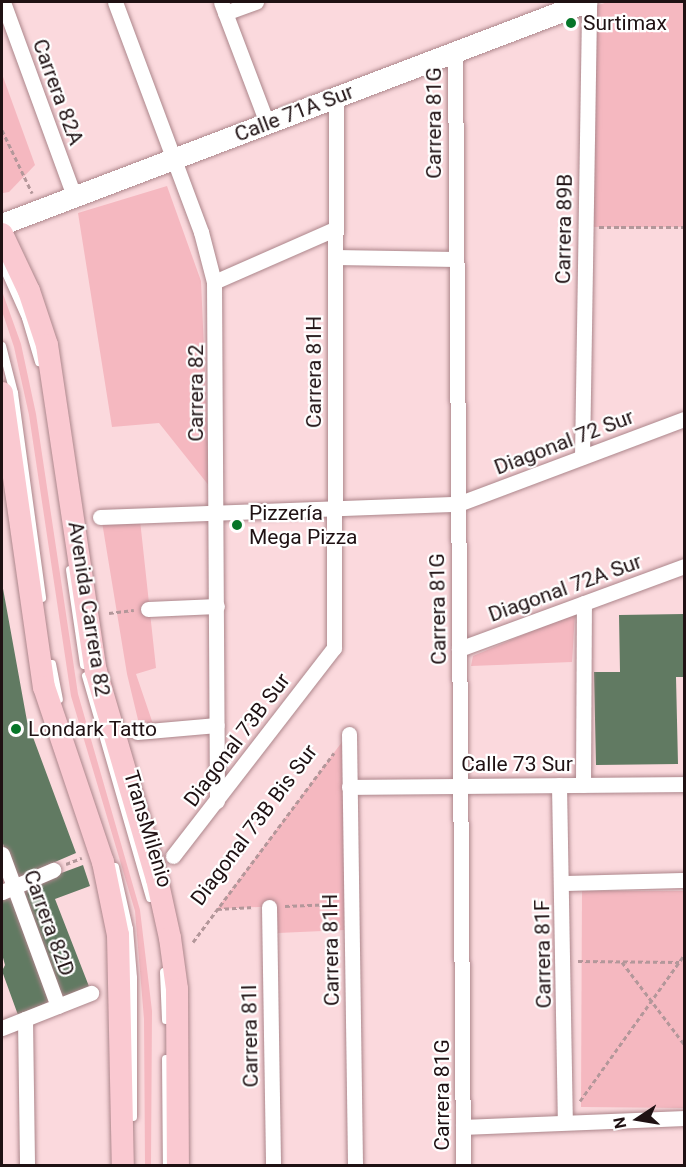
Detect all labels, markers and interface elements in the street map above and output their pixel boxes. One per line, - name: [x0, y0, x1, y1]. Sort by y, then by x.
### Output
- place label: Surtimax: [583, 10, 667, 36]
- marker: Surtimax: [564, 16, 578, 30]
- street label: Carrera 82A: [27, 36, 89, 148]
- street label: Carrera 81G: [421, 67, 447, 179]
- street label: Calle 71A Sur: [231, 79, 357, 147]
- street label: Carrera 89B: [550, 174, 578, 284]
- street label: Carrera 81H: [301, 316, 327, 428]
- street label: Carrera 82: [183, 344, 209, 442]
- street label: Diagonal 72 Sur: [491, 404, 637, 480]
- place label: Pizzería Mega Pizza: [249, 500, 358, 550]
- marker: Pizzería Mega Pizza: [230, 518, 244, 532]
- street label: Avenida Carrera 82: [63, 520, 115, 698]
- street label: Diagonal 72A Sur: [485, 549, 645, 627]
- street label: Carrera 81G: [424, 553, 452, 665]
- street label: Diagonal 73B Sur: [179, 668, 295, 812]
- place label: Londark Tatto: [28, 716, 157, 742]
- marker: Londark Tatto: [9, 722, 23, 736]
- street label: Diagonal 73B Bis Sur: [185, 740, 323, 910]
- street label: Calle 73 Sur: [461, 751, 573, 777]
- street label: TransMilenio: [118, 768, 178, 890]
- street label: Carrera 82D: [18, 867, 80, 979]
- street label: Carrera 81H: [317, 894, 345, 1006]
- street label: Carrera 81F: [529, 899, 557, 1009]
- street label: Carrera 81I: [237, 984, 263, 1088]
- street label: Carrera 81G: [429, 1039, 455, 1151]
- north arrow: [608, 1089, 668, 1149]
- text: N: [609, 1115, 630, 1130]

